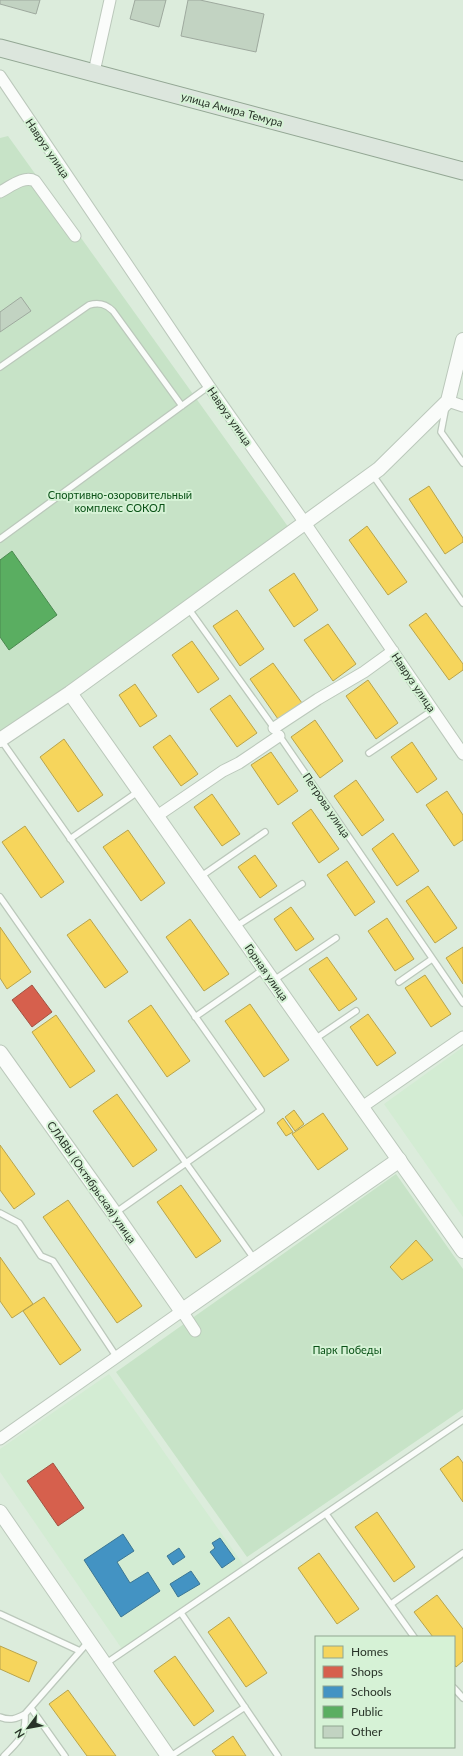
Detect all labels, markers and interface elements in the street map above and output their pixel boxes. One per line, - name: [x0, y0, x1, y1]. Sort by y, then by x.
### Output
- street label: улица Амира Темура: [180, 89, 284, 129]
- street label: Навруз улица: [23, 116, 73, 180]
- street label: Навруз улица: [205, 384, 255, 448]
- park label: Спортивно-озоровительный комплекс СОКОЛ: [48, 488, 192, 514]
- street label: Навруз улица: [389, 650, 439, 714]
- street label: Петрова улица: [301, 770, 353, 840]
- street label: Горная улица: [243, 941, 291, 1003]
- street label: СЛАВЫ (Октябрьская) улица: [45, 1119, 139, 1245]
- park label: Парк Победы: [312, 1343, 382, 1356]
- legend: [315, 1636, 455, 1748]
- text: Homes: [351, 1644, 388, 1659]
- text: Shops: [351, 1664, 383, 1679]
- text: Schools: [351, 1684, 392, 1699]
- text: Public: [351, 1704, 383, 1719]
- north arrow: [8, 1708, 48, 1748]
- text: Other: [351, 1724, 383, 1739]
- text: N: [11, 1727, 27, 1741]

